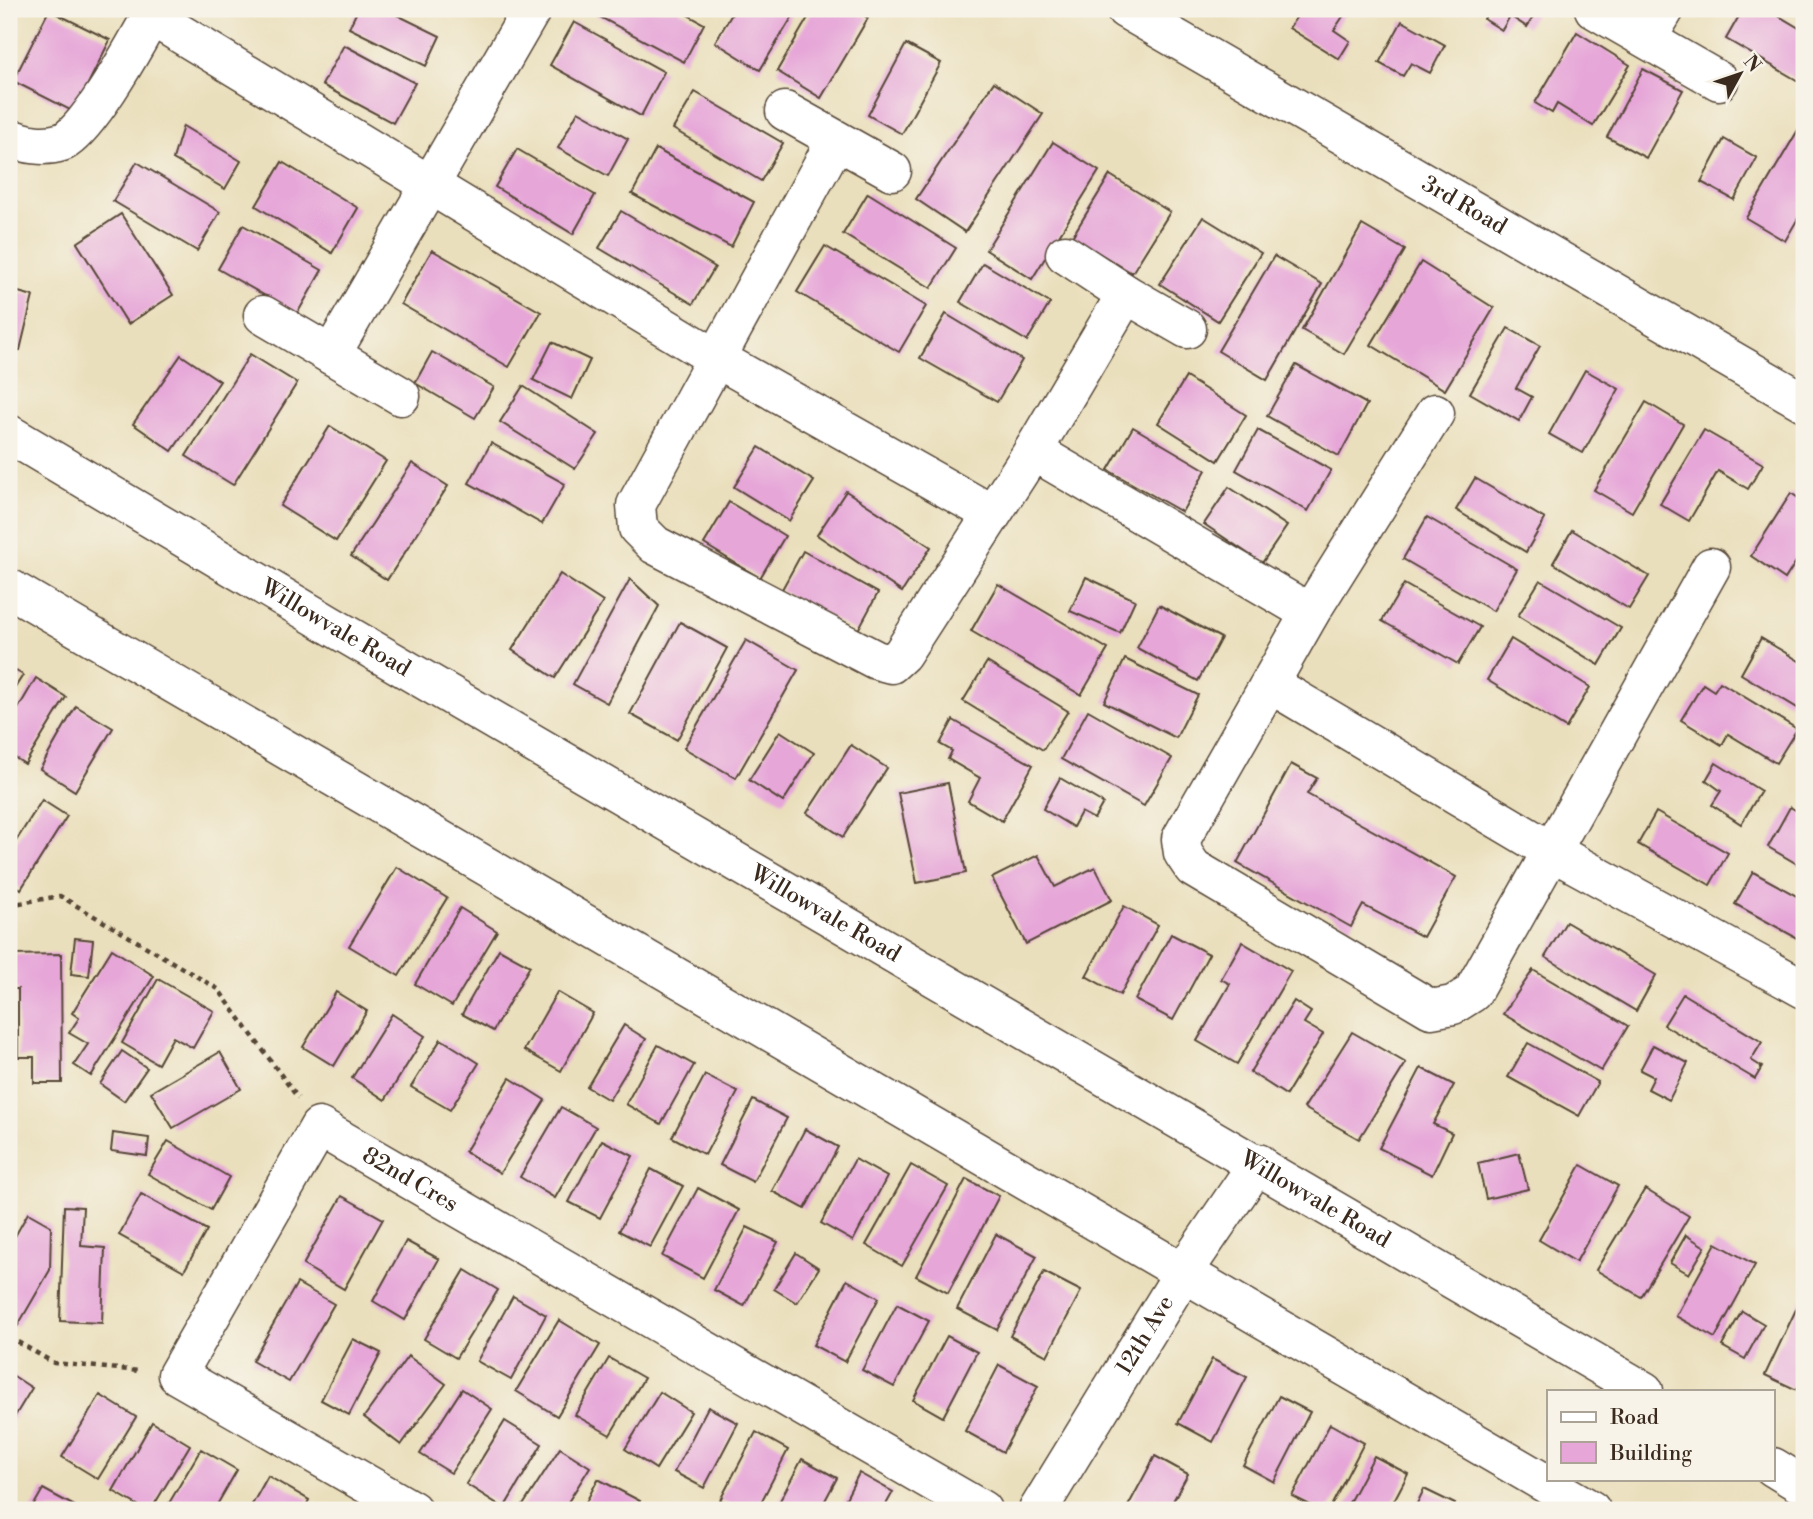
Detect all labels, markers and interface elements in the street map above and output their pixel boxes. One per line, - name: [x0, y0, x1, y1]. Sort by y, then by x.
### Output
- north arrow: [1704, 38, 1774, 108]
- text: N: [1738, 50, 1766, 77]
- street label: 3rd Road: [1417, 170, 1512, 241]
- street label: Willowvale Road: [255, 573, 416, 683]
- street label: Willowvale Road: [744, 859, 906, 969]
- street label: 82nd Cres: [357, 1141, 463, 1218]
- street label: Willowvale Road: [1234, 1144, 1395, 1254]
- street label: 12th Ave: [1110, 1290, 1180, 1380]
- legend: [1547, 1390, 1774, 1480]
- text: Road: [1610, 1405, 1659, 1431]
- text: Building: [1609, 1441, 1692, 1467]

